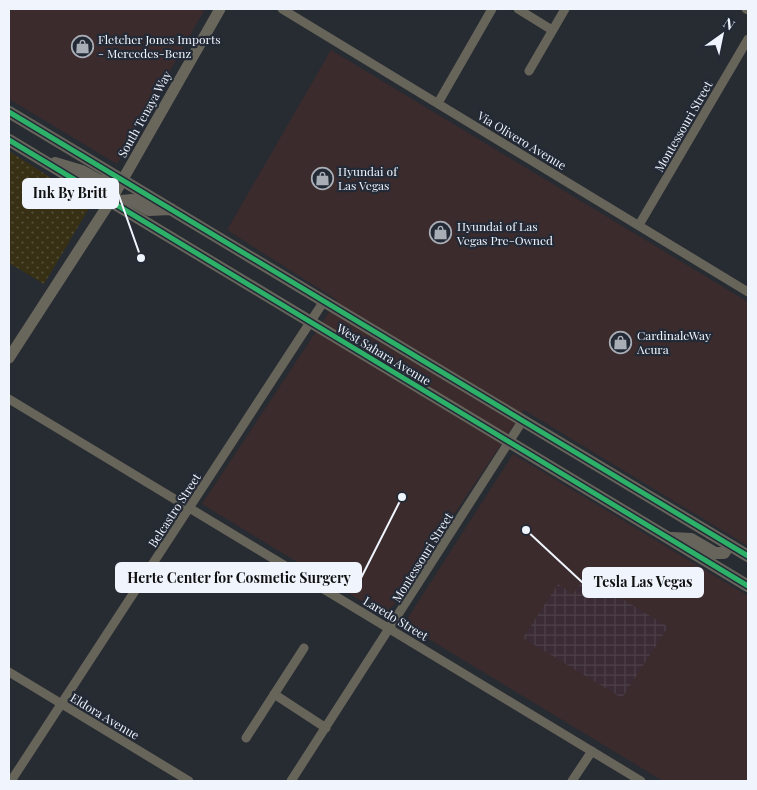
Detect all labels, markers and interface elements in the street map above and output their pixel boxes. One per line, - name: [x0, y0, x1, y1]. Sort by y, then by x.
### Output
- north arrow: [697, 10, 747, 60]
- text: N: [720, 13, 739, 34]
- place label: Fletcher Jones Imports - Mercedes-Benz: [98, 31, 221, 61]
- shop icon: Fletcher Jones Imports - Mercedes-Benz: [70, 34, 94, 58]
- street label: South Tenaya Way: [114, 68, 174, 160]
- street label: Montessouri Street: [650, 77, 716, 174]
- street label: Via Olivero Avenue: [474, 107, 569, 173]
- place label: Hyundai of Las Vegas: [338, 163, 398, 193]
- shop icon: Hyundai of Las Vegas: [310, 166, 334, 190]
- callout: Ink By Britt: [23, 179, 118, 208]
- text: Ink By Britt: [33, 183, 107, 202]
- place label: Hyundai of Las Vegas Pre-Owned: [456, 218, 553, 248]
- shop icon: Hyundai of Las Vegas Pre-Owned: [429, 221, 453, 245]
- street label: West Sahara Avenue: [333, 319, 434, 389]
- place label: CardinaleWay Acura: [636, 327, 711, 357]
- shop icon: CardinaleWay Acura: [609, 330, 633, 354]
- street label: Belcastro Street: [144, 469, 204, 550]
- street label: Montessouri Street: [388, 509, 456, 605]
- callout: Herte Center for Cosmetic Surgery: [116, 563, 361, 592]
- text: Herte Center for Cosmetic Surgery: [127, 568, 351, 587]
- callout: Tesla Las Vegas: [583, 568, 703, 597]
- text: Tesla Las Vegas: [594, 572, 692, 591]
- street label: Laredo Street: [361, 592, 432, 644]
- street label: Eldora Avenue: [68, 689, 142, 743]

